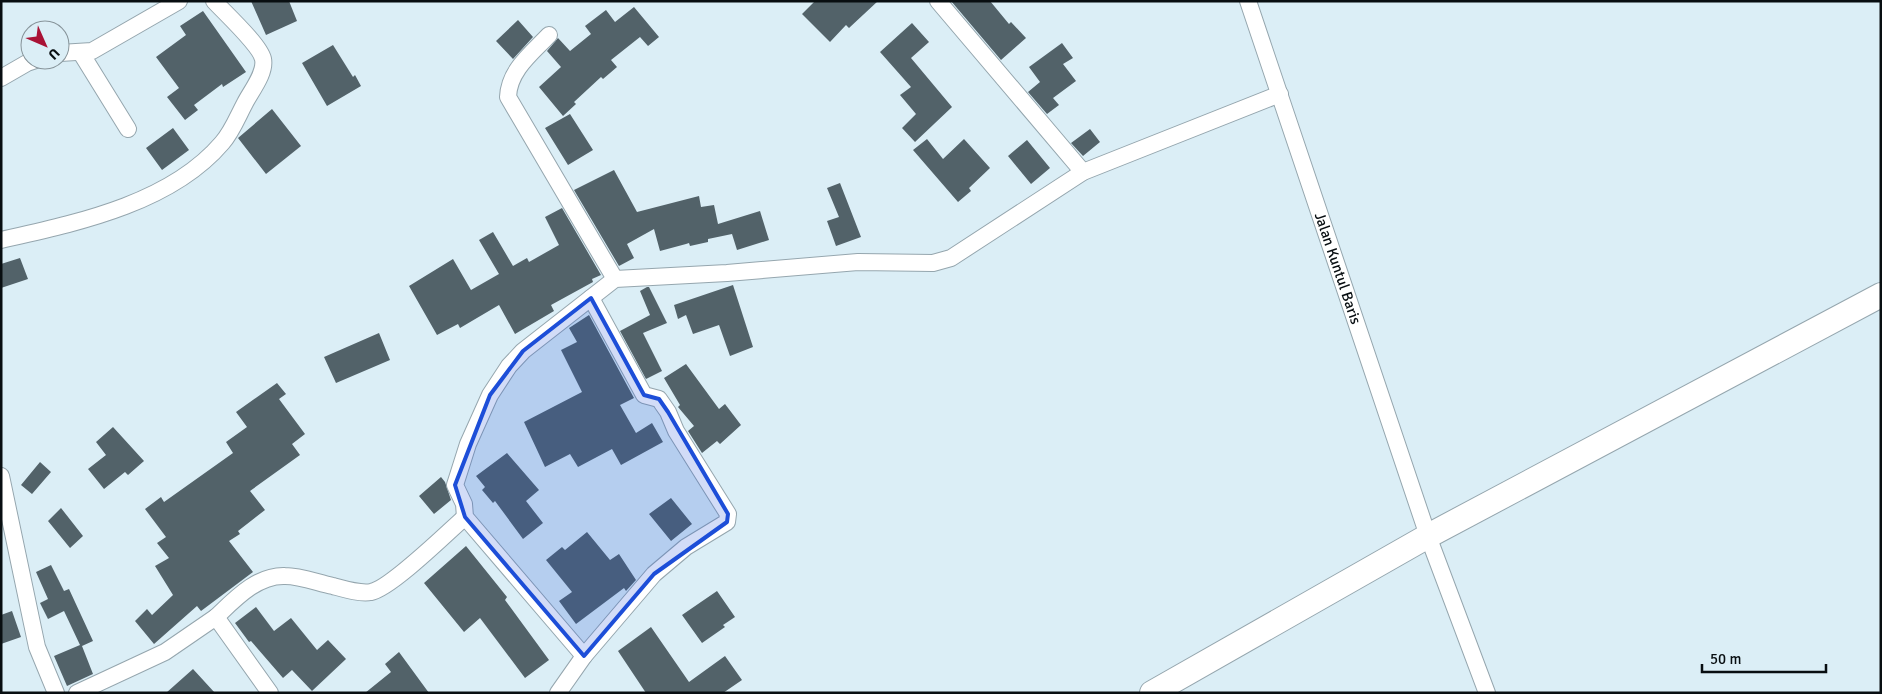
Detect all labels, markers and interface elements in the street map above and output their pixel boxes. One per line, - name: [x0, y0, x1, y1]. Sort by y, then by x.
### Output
- north arrow: [20, 20, 70, 70]
- text: U: [44, 44, 63, 63]
- street label: Jalan Kuntul Baris: [1311, 210, 1365, 327]
- scale bar: [1702, 642, 1826, 674]
- text: 50 m: [1710, 650, 1741, 668]

